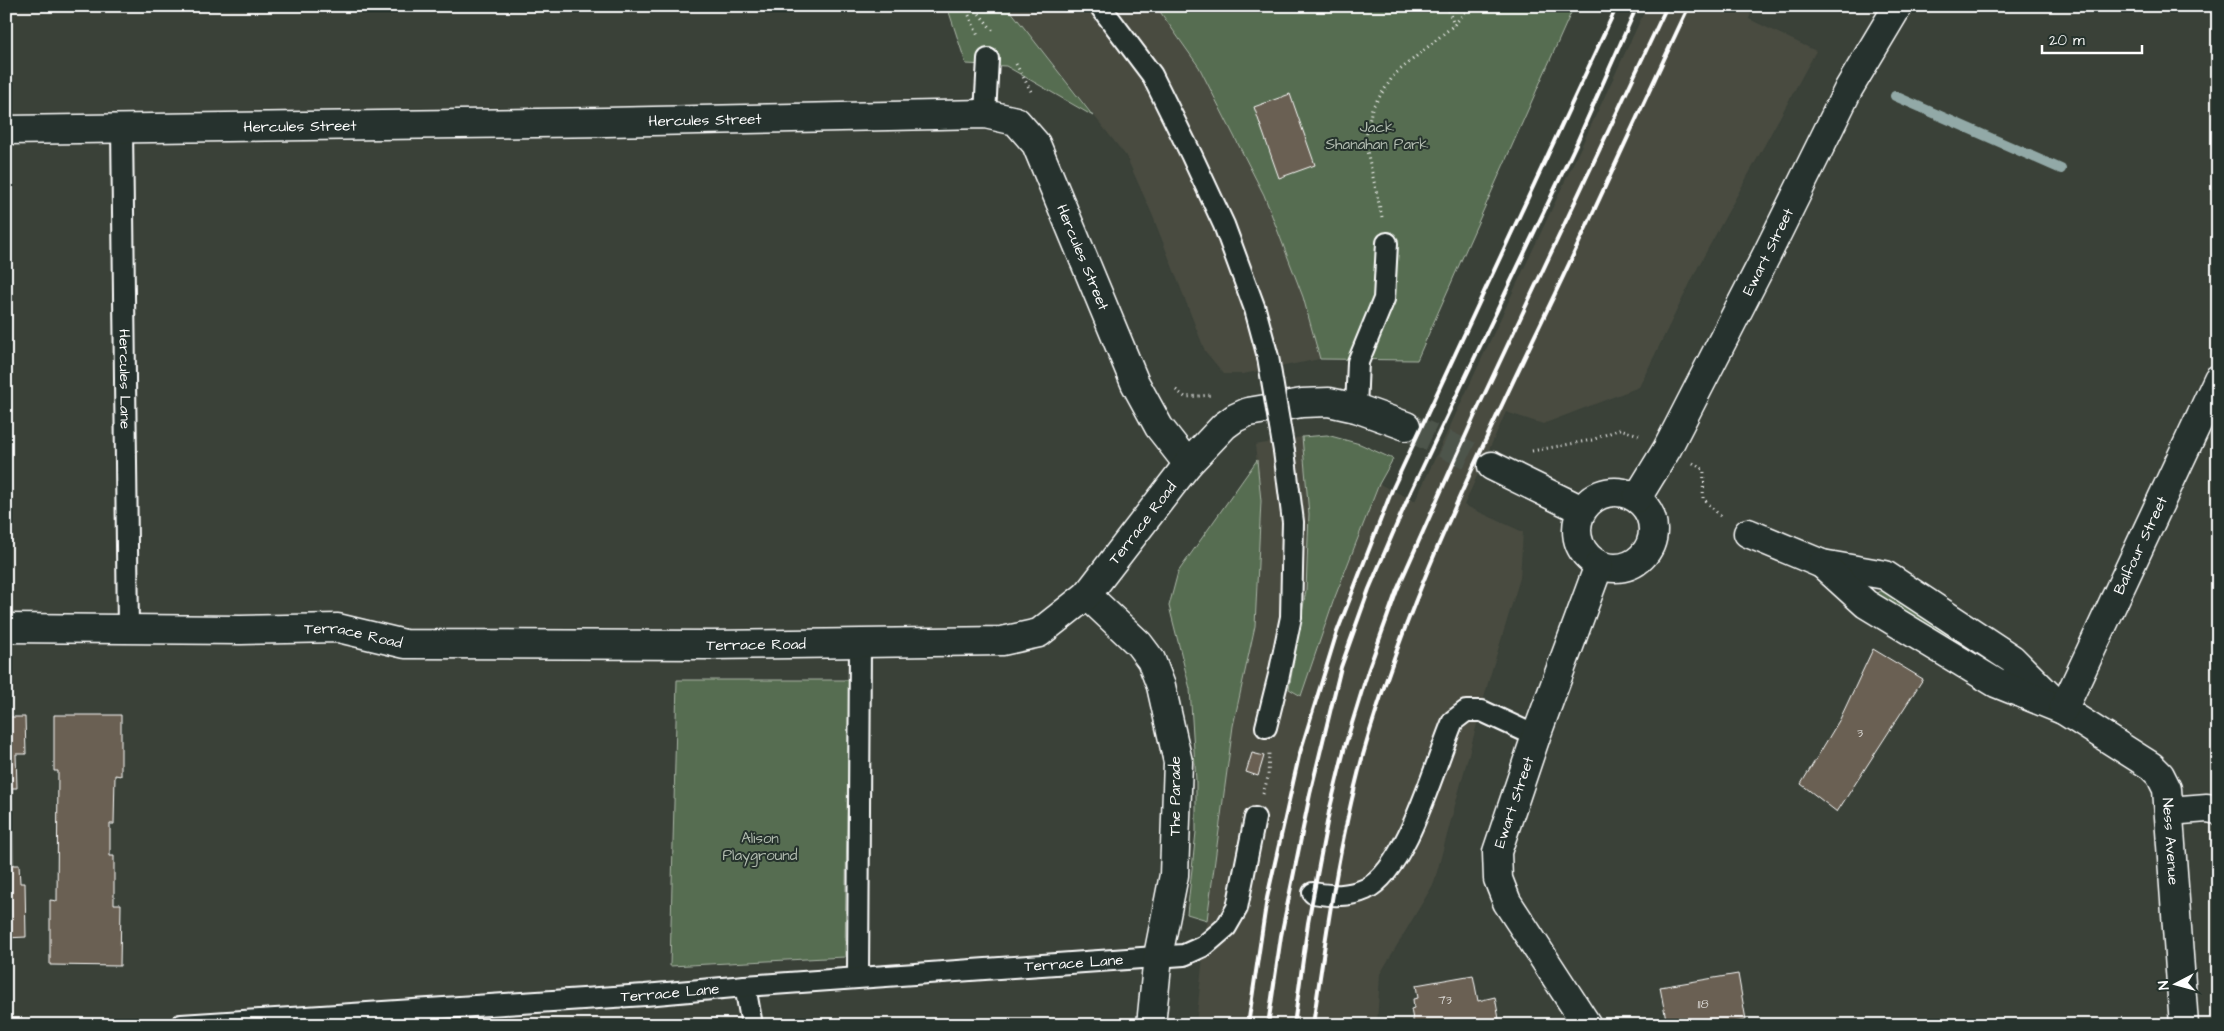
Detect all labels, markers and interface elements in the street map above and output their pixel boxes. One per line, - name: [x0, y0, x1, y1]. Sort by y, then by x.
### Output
- scale bar: [2042, 22, 2142, 54]
- text: 20 m: [2049, 30, 2085, 51]
- street label: Hercules Street: [648, 109, 762, 132]
- street label: Hercules Street: [243, 115, 357, 138]
- park label: Jack Shanahan Park: [1325, 117, 1429, 155]
- street label: Hercules Street: [1051, 201, 1114, 314]
- street label: Ewart Street: [1737, 205, 1799, 299]
- street label: Hercules Lane: [113, 329, 136, 429]
- street label: Terrace Road: [1104, 477, 1182, 569]
- street label: Balfour Street: [2109, 493, 2173, 598]
- street label: Terrace Road: [304, 618, 405, 654]
- street label: Terrace Road: [706, 634, 806, 656]
- house number: 3: [1857, 725, 1863, 742]
- street label: Ewart Street: [1489, 754, 1539, 851]
- street label: The Parade: [1165, 756, 1186, 836]
- street label: Ness Avenue: [2157, 797, 2184, 886]
- park label: Alison Playground: [722, 828, 798, 867]
- street label: Terrace Lane: [1024, 949, 1124, 977]
- north arrow: [2152, 958, 2202, 1008]
- street label: Terrace Lane: [620, 978, 720, 1008]
- text: N: [2154, 980, 2174, 991]
- house number: 73: [1438, 992, 1452, 1009]
- house number: 118: [1698, 996, 1709, 1013]

